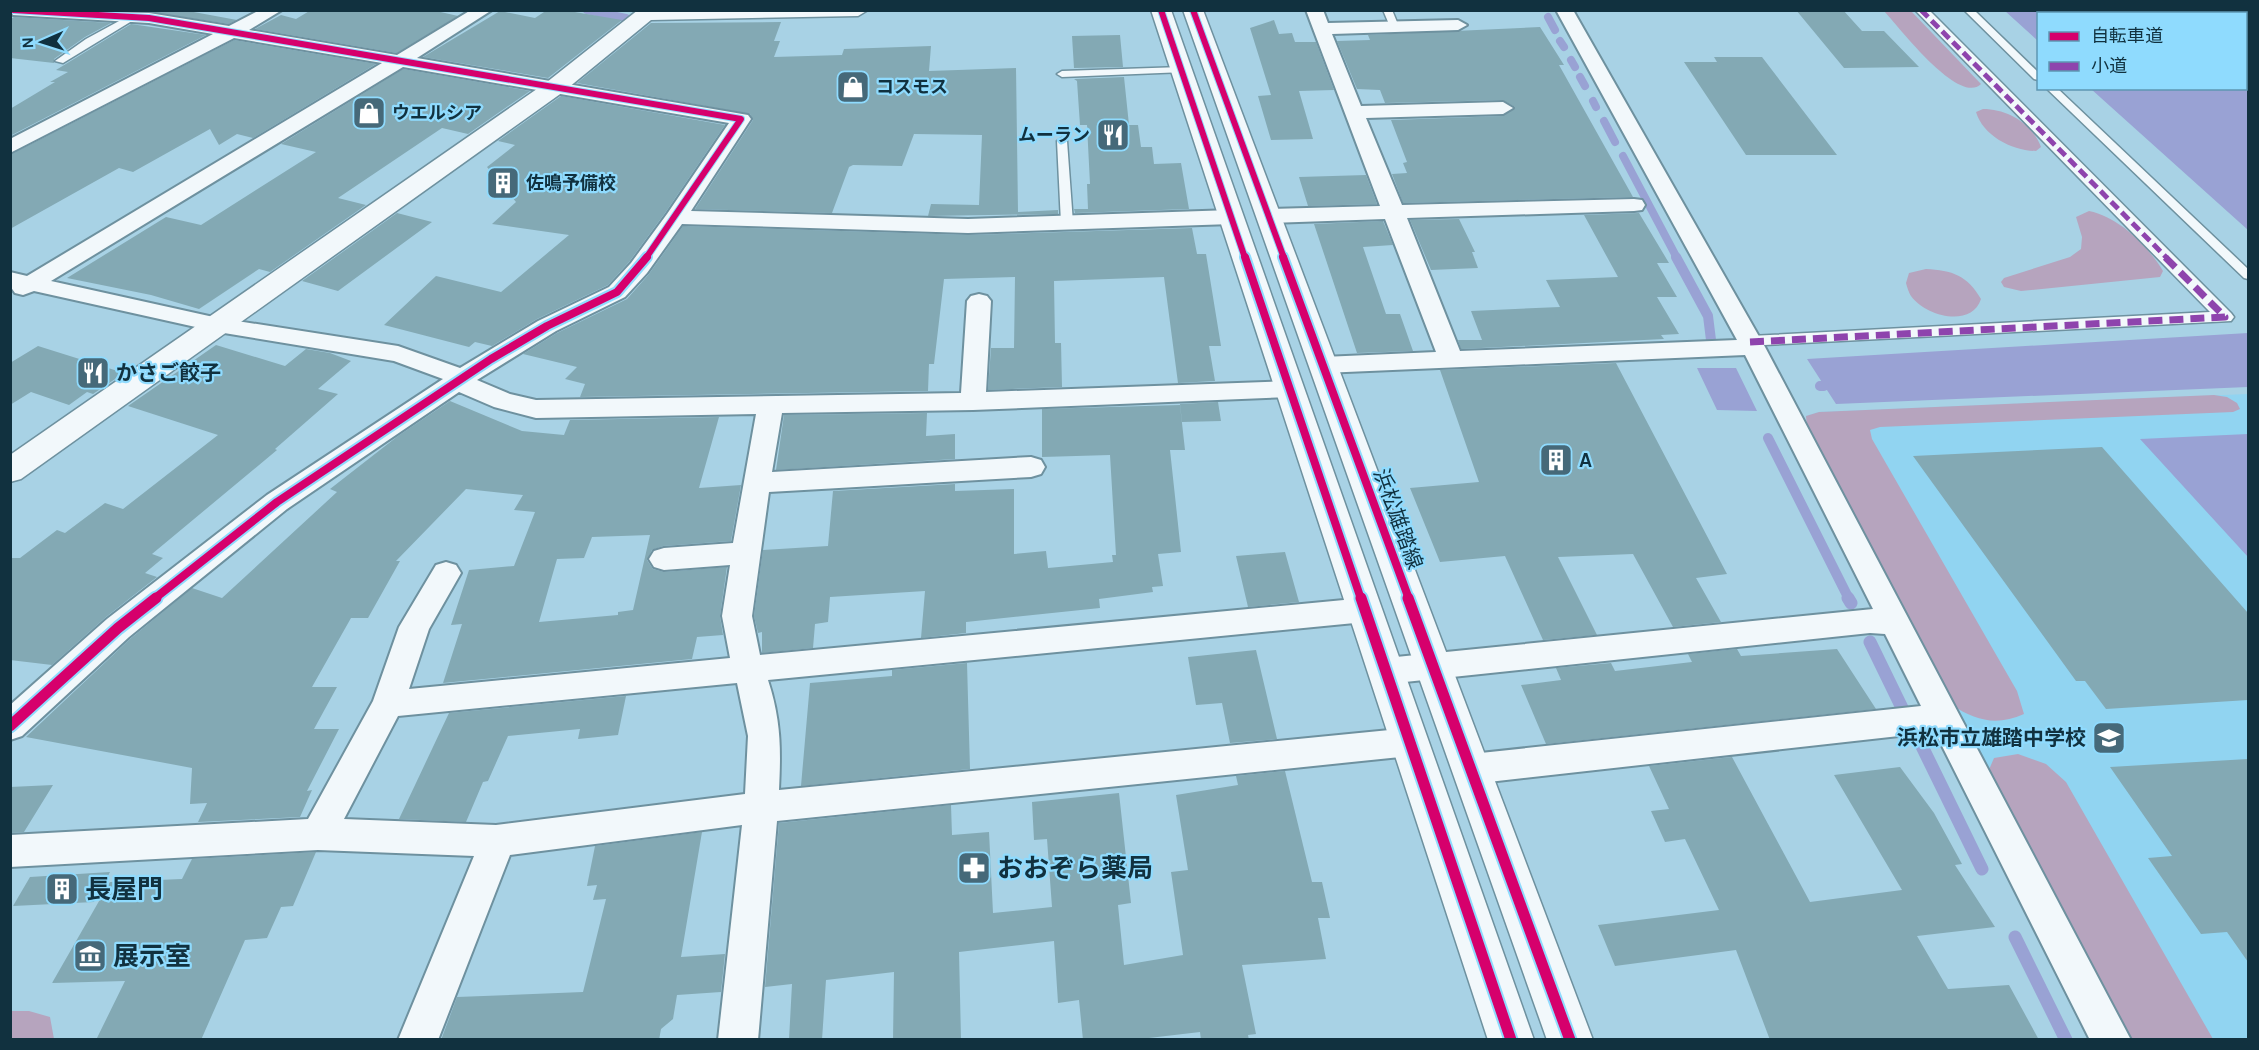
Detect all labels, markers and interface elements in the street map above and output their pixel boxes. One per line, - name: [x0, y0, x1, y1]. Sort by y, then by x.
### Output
- north arrow: [12, 12, 72, 72]
- legend: [2037, 12, 2247, 90]
- text: 自転車道: [2091, 25, 2163, 47]
- text: N: [18, 37, 37, 49]
- text: 小道: [2091, 55, 2127, 77]
- shop icon: コスモス: [835, 69, 871, 105]
- place label: コスモス: [876, 76, 948, 98]
- shop icon: ウエルシア: [351, 95, 387, 131]
- place label: ウエルシア: [392, 102, 482, 124]
- restaurant icon: ムーラン: [1095, 117, 1131, 153]
- place label: ムーラン: [1018, 124, 1090, 146]
- building icon: 佐鳴予備校: [485, 165, 521, 201]
- place label: 佐鳴予備校: [526, 172, 616, 194]
- restaurant icon: かさご餃子: [75, 355, 111, 391]
- place label: かさご餃子: [116, 361, 221, 385]
- building icon: A: [1538, 442, 1574, 478]
- place label: A: [1579, 448, 1592, 472]
- street label: 浜松雄踏線: [1369, 466, 1427, 572]
- school or university icon: 浜松市立雄踏中学校: [2091, 720, 2127, 756]
- place label: 浜松市立雄踏中学校: [1897, 726, 2086, 750]
- pharmacy icon: おおぞら薬局: [956, 850, 992, 886]
- place label: おおぞら薬局: [997, 853, 1153, 884]
- building icon: 長屋門: [44, 871, 80, 907]
- place label: 長屋門: [85, 874, 163, 905]
- museum icon: 展示室: [72, 938, 108, 974]
- place label: 展示室: [113, 941, 191, 972]

